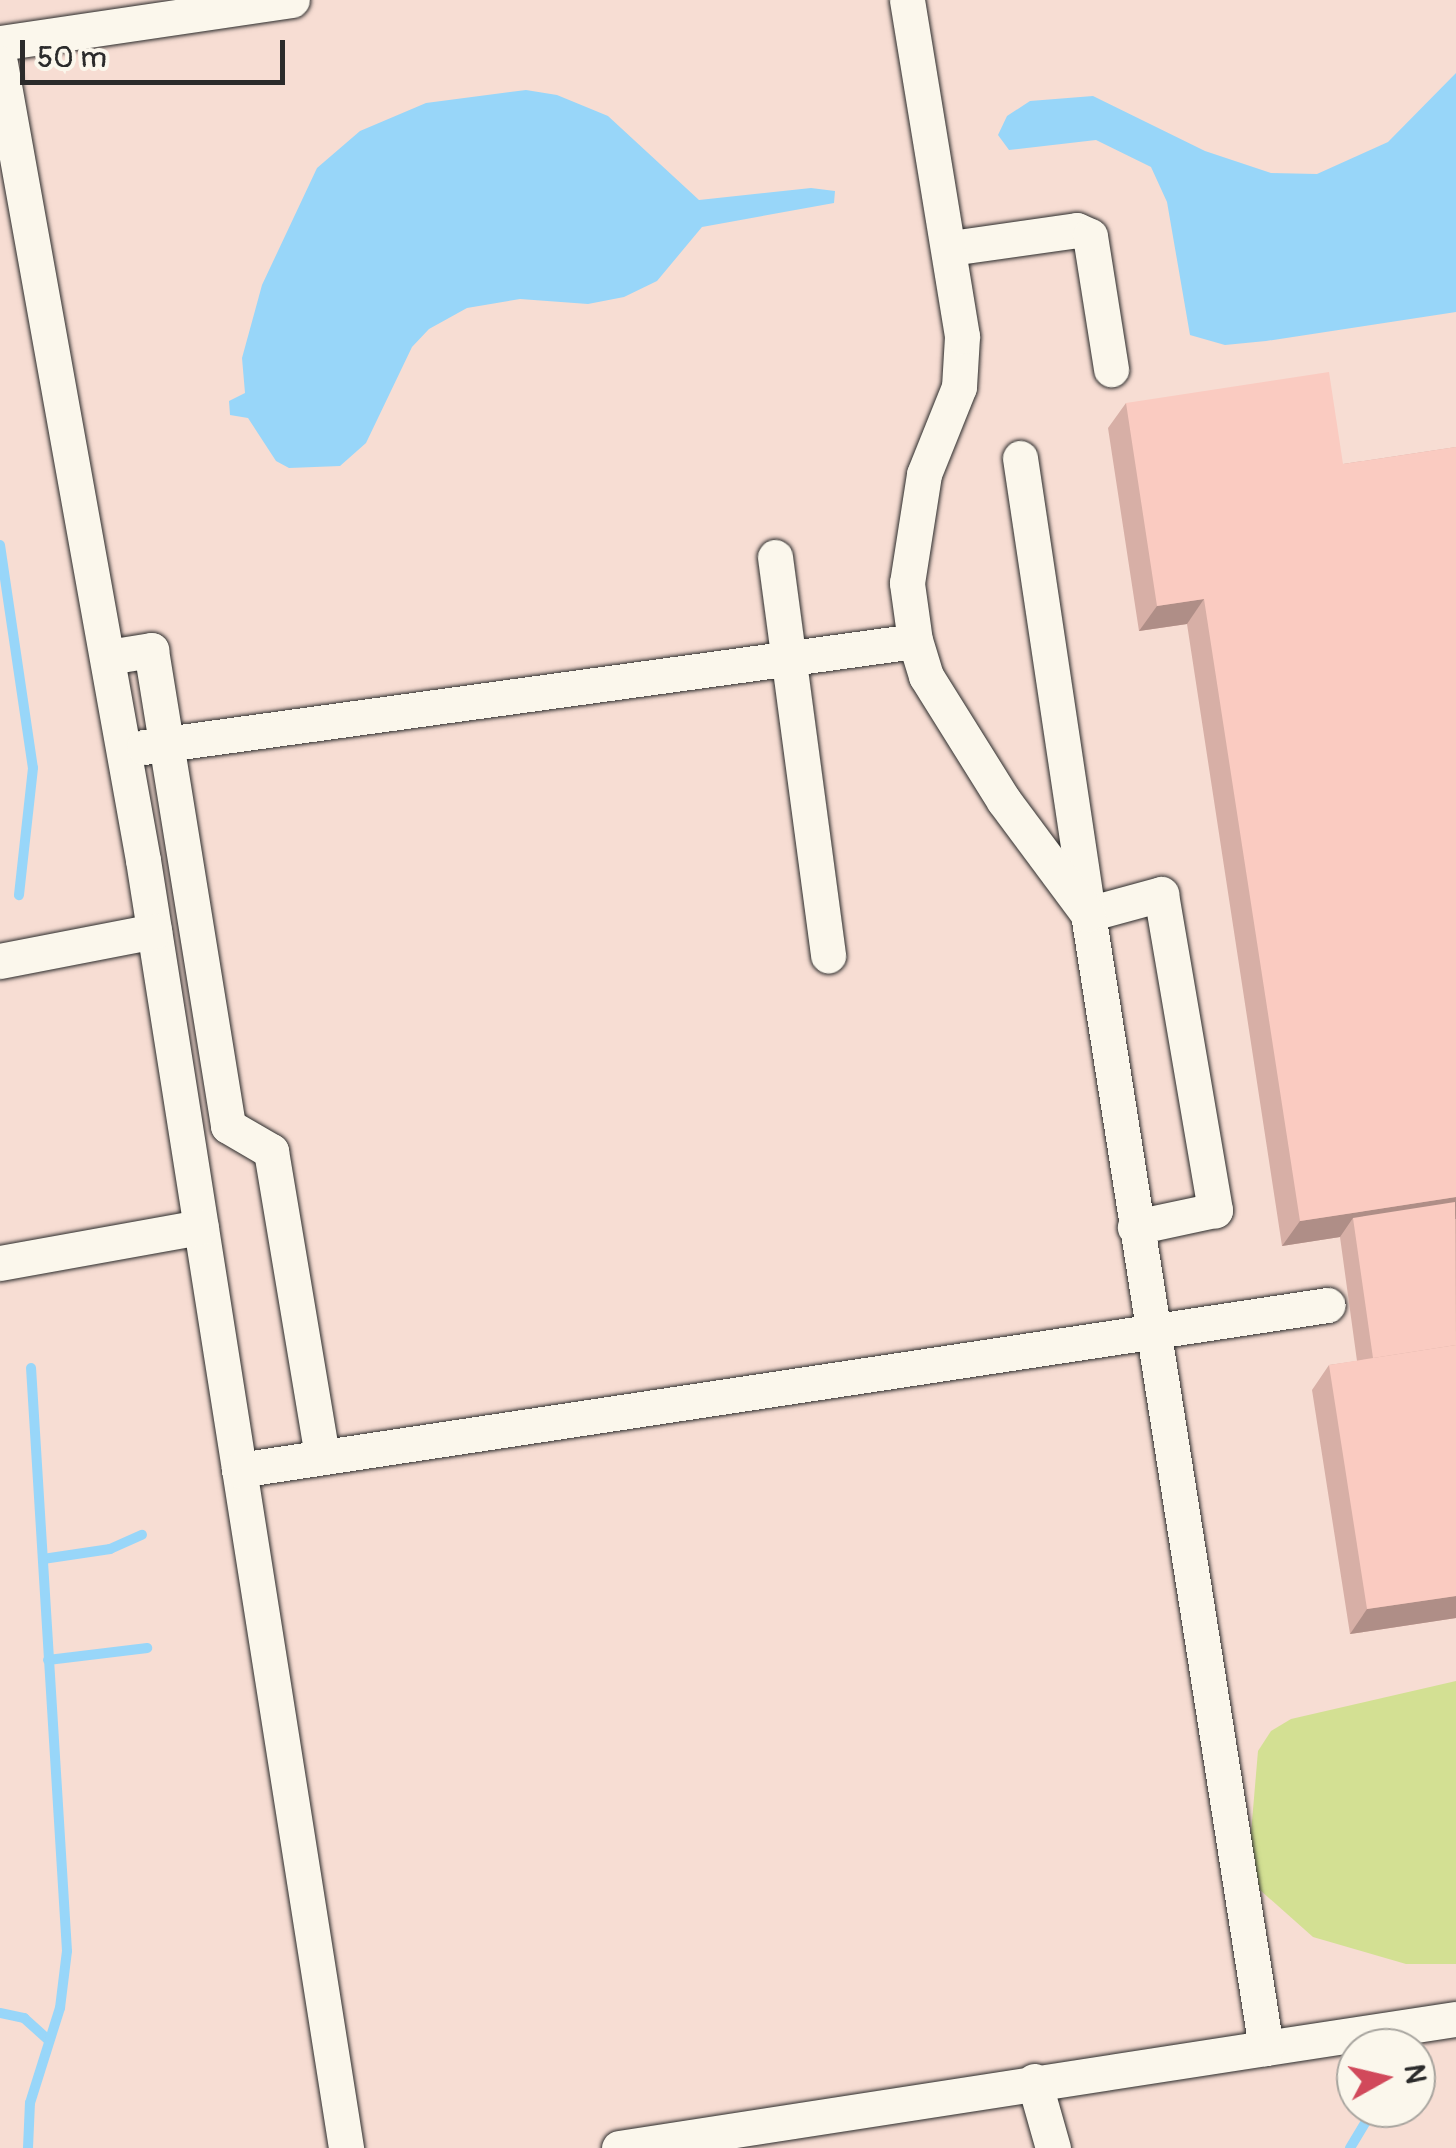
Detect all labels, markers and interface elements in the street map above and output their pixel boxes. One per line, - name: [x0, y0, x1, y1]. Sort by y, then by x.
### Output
- scale bar: [25, 20, 290, 82]
- text: 50 m: [37, 39, 107, 76]
- north arrow: [1336, 2028, 1436, 2128]
- text: N: [1396, 2062, 1433, 2086]

